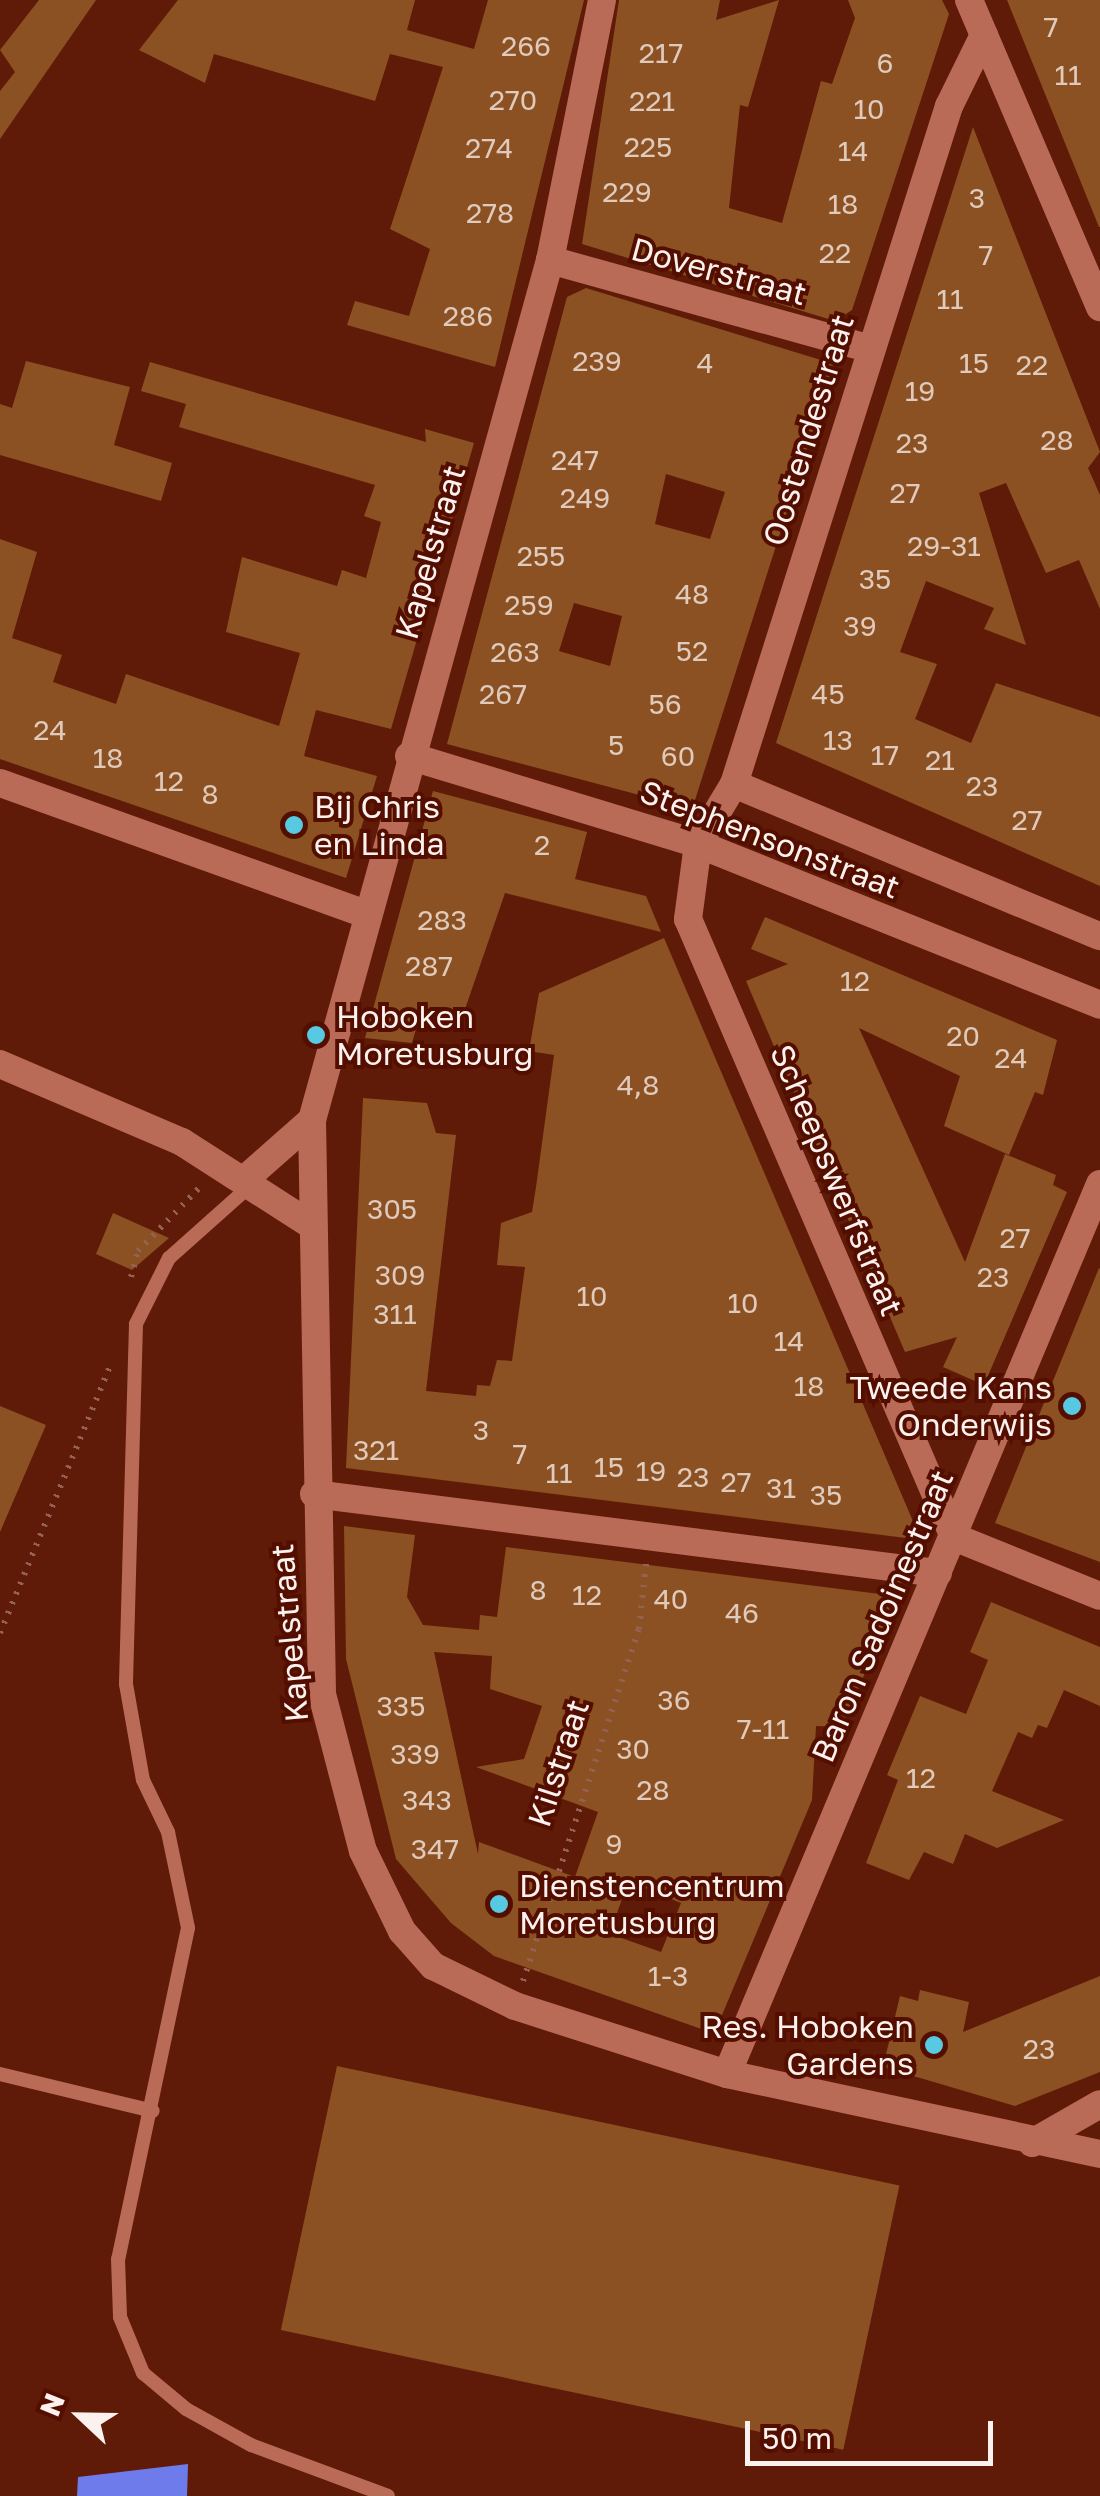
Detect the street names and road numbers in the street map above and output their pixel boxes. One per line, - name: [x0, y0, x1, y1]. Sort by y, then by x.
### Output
- street label: Doverstraat: [627, 229, 811, 313]
- street label: Oostendestraat: [755, 310, 861, 550]
- street label: Kapelstraat: [387, 461, 473, 643]
- street label: Stephensonstraat: [635, 772, 905, 906]
- street label: Scheepswerfstraat: [762, 1039, 912, 1321]
- street label: Baron Sadoinestraat: [803, 1464, 961, 1768]
- street label: Kapelstraat: [262, 1542, 316, 1724]
- street label: Kilstraat: [519, 1695, 597, 1831]

